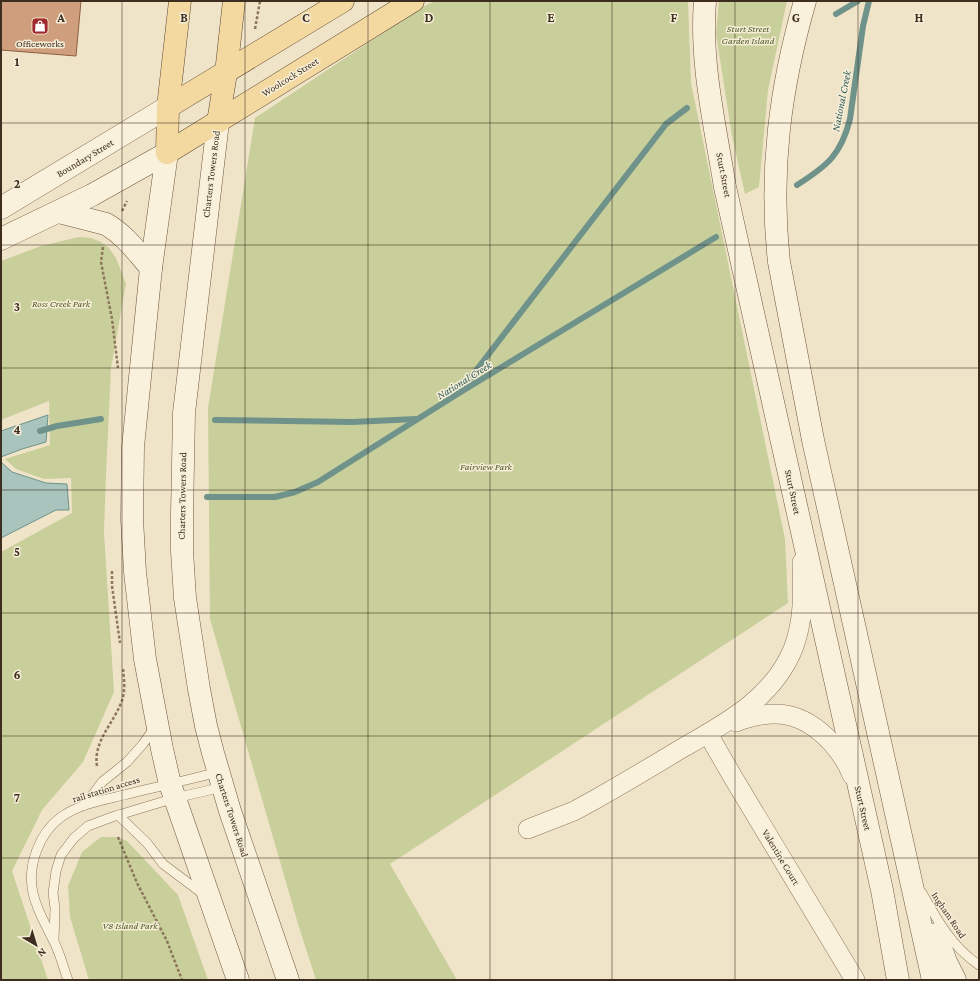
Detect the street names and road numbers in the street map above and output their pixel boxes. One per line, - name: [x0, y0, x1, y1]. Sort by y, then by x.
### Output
- street label: Woolcock Street: [260, 55, 321, 99]
- street label: Charters Towers Road: [200, 129, 222, 218]
- street label: Boundary Street: [55, 136, 116, 179]
- street label: Sturt Street: [714, 152, 734, 199]
- street label: Charters Towers Road: [176, 451, 188, 540]
- street label: Sturt Street: [783, 469, 803, 516]
- street label: Charters Towers Road: [213, 772, 251, 859]
- street label: rail station access: [71, 773, 141, 805]
- street label: Sturt Street: [853, 785, 874, 832]
- street label: Valentine Court: [760, 827, 802, 887]
- street label: Ingham Road: [930, 890, 969, 941]

